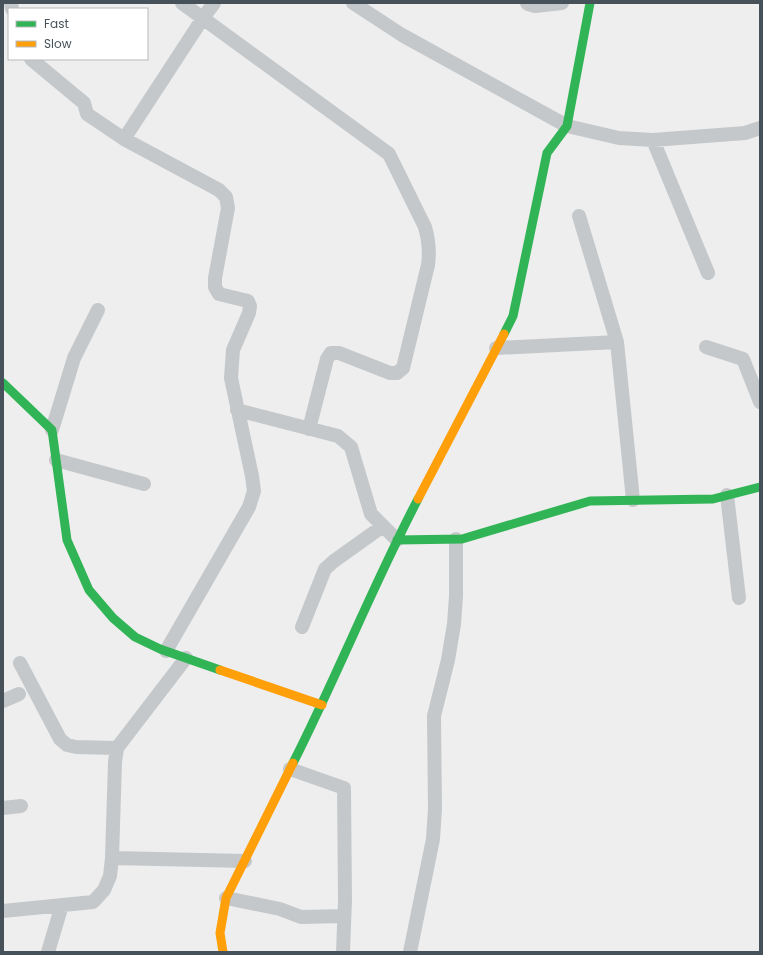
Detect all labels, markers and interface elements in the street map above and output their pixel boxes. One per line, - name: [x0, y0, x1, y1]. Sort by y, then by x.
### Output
- legend: [8, 8, 148, 60]
- text: Fast: [44, 15, 69, 32]
- text: Slow: [44, 35, 72, 52]

